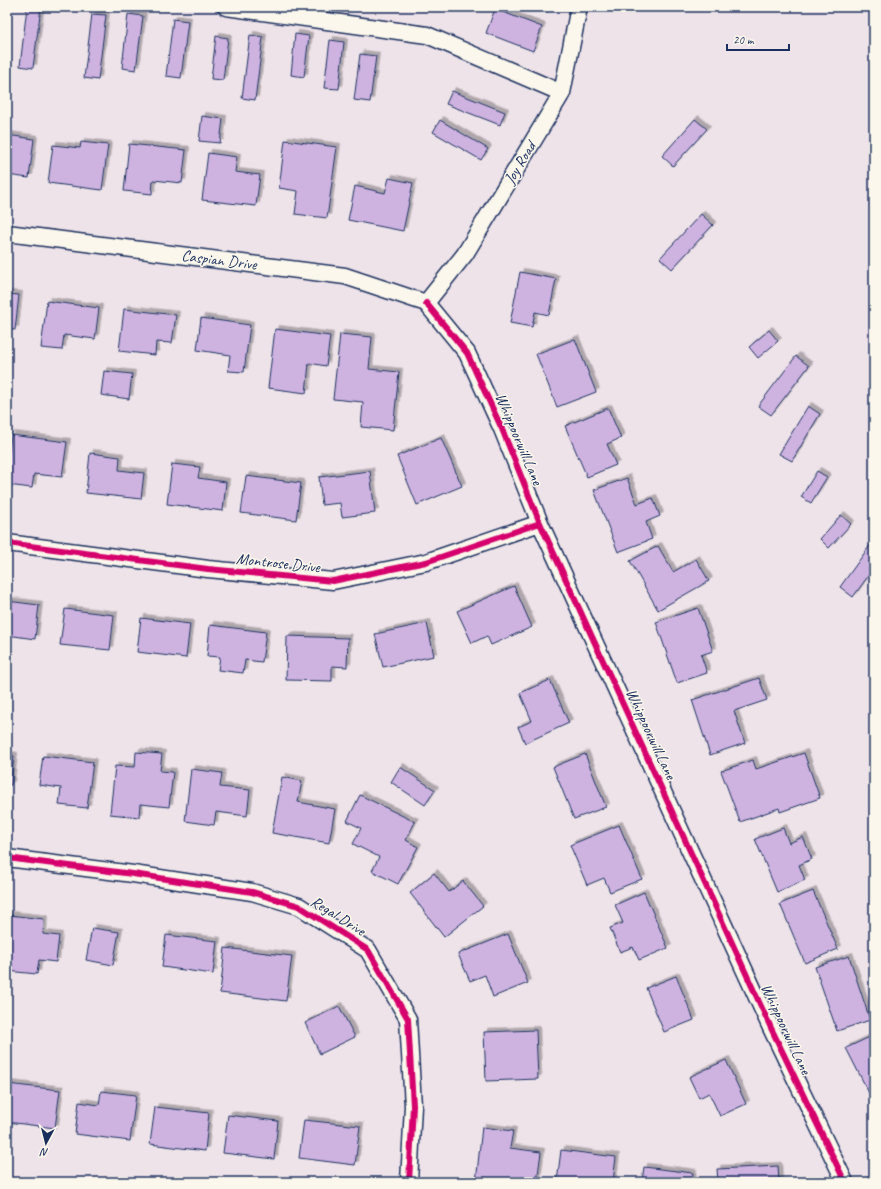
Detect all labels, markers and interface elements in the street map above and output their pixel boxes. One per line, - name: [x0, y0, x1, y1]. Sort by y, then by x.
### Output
- scale bar: [727, 26, 789, 52]
- text: 20 m: [733, 32, 755, 48]
- street label: Joy Road: [499, 136, 542, 189]
- street label: Caspian Drive: [180, 245, 259, 275]
- street label: Whippoorwill Lane: [491, 390, 548, 490]
- street label: Montrose Drive: [235, 549, 323, 578]
- street label: Whippoorwill Lane: [621, 685, 681, 784]
- street label: Regal Drive: [307, 891, 371, 942]
- street label: Whippoorwill Lane: [756, 980, 816, 1079]
- north arrow: [26, 1123, 66, 1163]
- text: N: [38, 1145, 49, 1160]

